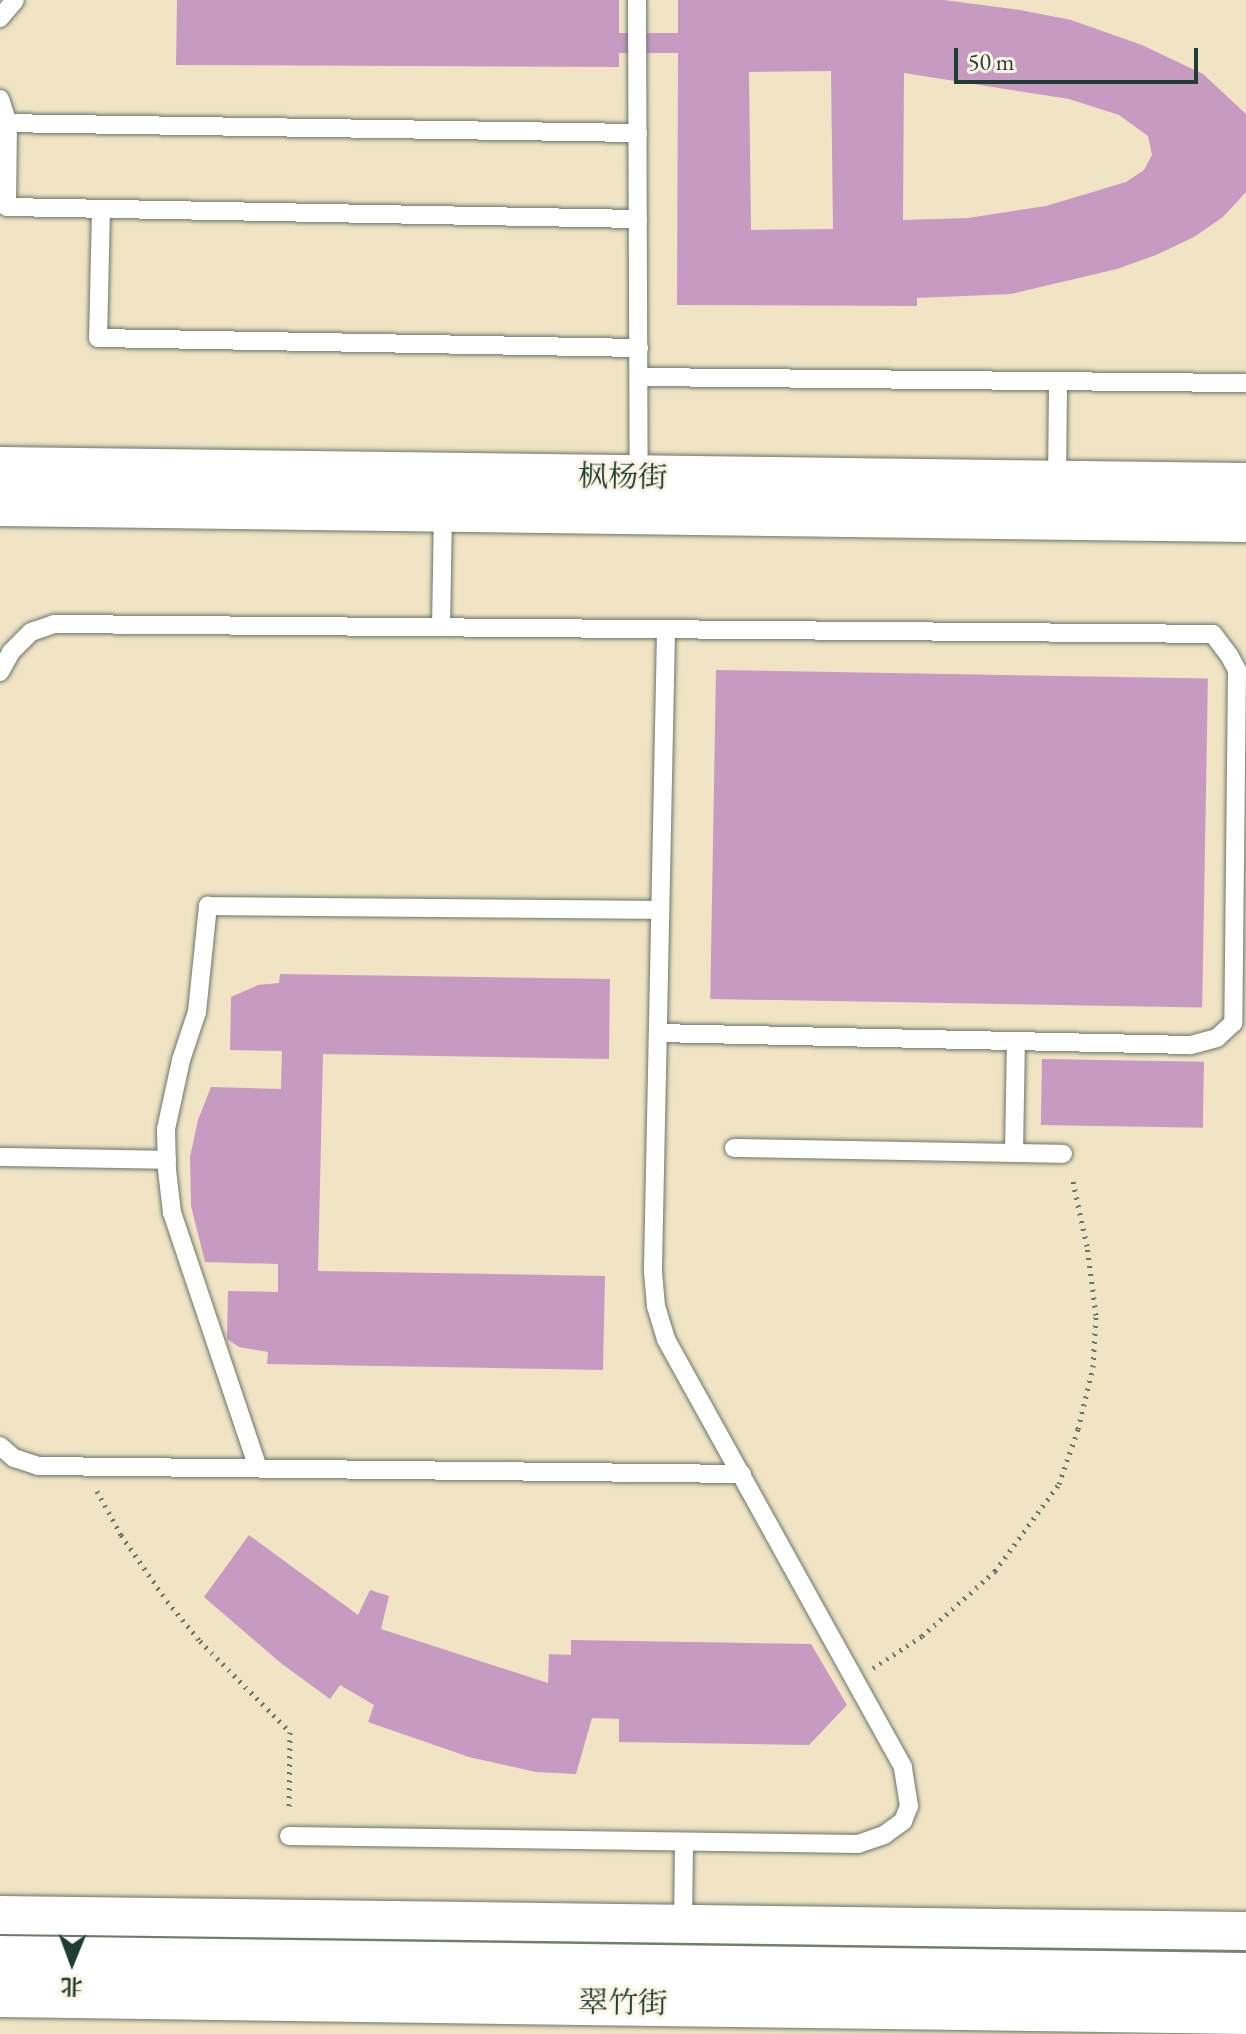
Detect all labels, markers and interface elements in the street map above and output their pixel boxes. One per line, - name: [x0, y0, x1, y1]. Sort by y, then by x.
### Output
- scale bar: [958, 32, 1202, 82]
- text: 50 m: [968, 46, 1015, 77]
- street label: 枫杨街: [578, 458, 668, 496]
- north arrow: [32, 1922, 112, 2002]
- text: 北: [60, 1972, 83, 2001]
- street label: 翠竹街: [578, 1984, 668, 2022]

